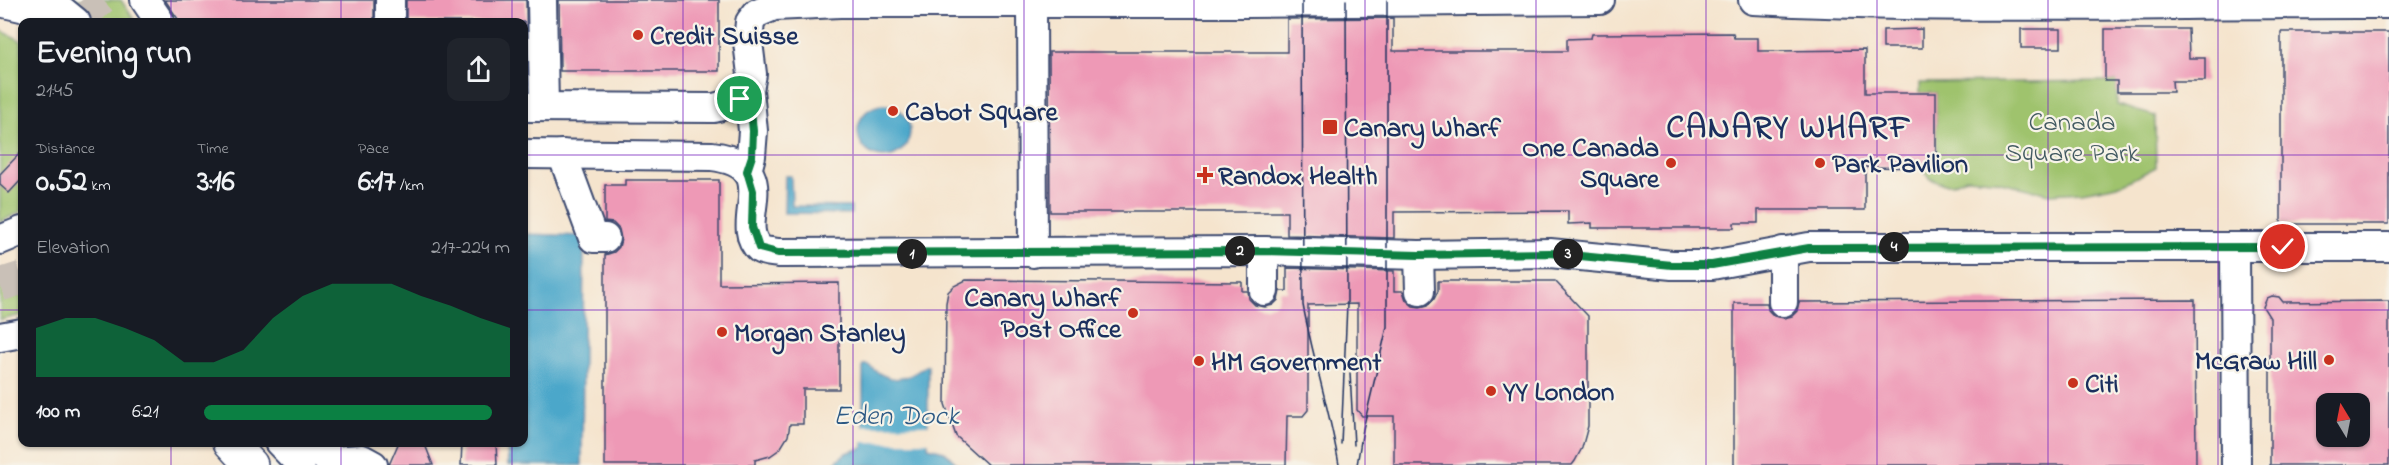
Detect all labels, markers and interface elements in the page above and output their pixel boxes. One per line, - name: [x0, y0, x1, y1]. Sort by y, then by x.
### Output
- place label: Credit Suisse: [650, 18, 799, 57]
- marker: Credit Suisse: [631, 28, 645, 42]
- text: Evening run: [36, 30, 191, 78]
- button: share: [447, 38, 510, 101]
- pin: [714, 73, 765, 124]
- text: 21:45: [36, 77, 74, 106]
- icon: arrive: [723, 82, 756, 115]
- place label: Cabot Square: [905, 94, 1058, 133]
- marker: Cabot Square: [886, 104, 900, 118]
- park label: Canada Square Park: [2005, 104, 2139, 174]
- district label: CANARY WHARF: [1666, 105, 1912, 153]
- place label: Canary Wharf: [1344, 110, 1501, 149]
- marker: Canary Wharf: [1321, 118, 1339, 136]
- place label: One Canada Square: [1522, 130, 1660, 200]
- text: Distance: [36, 137, 95, 161]
- text: Time: [197, 137, 229, 161]
- text: Pace: [358, 137, 389, 161]
- place label: Park Pavilion: [1832, 146, 1968, 185]
- marker: One Canada Square: [1664, 156, 1678, 170]
- marker: Park Pavilion: [1813, 156, 1827, 170]
- place label: Randox Health: [1218, 158, 1378, 197]
- text: 0.52: [36, 161, 87, 205]
- text: 3:16: [197, 161, 235, 205]
- text: 6:17: [358, 161, 396, 205]
- marker: Randox Health: [1196, 166, 1214, 184]
- text: km: [87, 174, 111, 198]
- text: /km: [396, 174, 424, 198]
- pin: [2257, 221, 2308, 272]
- icon: check: [2266, 230, 2299, 263]
- pin: 4: [1879, 232, 1909, 262]
- text: Elevation: [36, 234, 110, 263]
- text: 217–224 m: [431, 234, 510, 263]
- text: 4: [1891, 235, 1897, 259]
- pin: 2: [1225, 236, 1255, 266]
- pin: 1: [897, 239, 927, 269]
- text: 2: [1236, 239, 1244, 263]
- pin: 3: [1553, 239, 1583, 269]
- text: 1: [909, 242, 915, 266]
- text: 3: [1565, 242, 1571, 266]
- place label: Canary Wharf Post Office: [964, 280, 1122, 350]
- marker: Canary Wharf Post Office: [1126, 306, 1140, 320]
- place label: Morgan Stanley: [734, 315, 906, 355]
- marker: Morgan Stanley: [715, 325, 729, 339]
- place label: McGraw Hill: [2195, 343, 2317, 382]
- place label: HM Government: [1211, 344, 1382, 383]
- marker: McGraw Hill: [2322, 353, 2336, 367]
- marker: HM Government: [1192, 354, 1206, 368]
- place label: Citi: [2085, 366, 2119, 405]
- place label: YY London: [1502, 374, 1614, 413]
- marker: Citi: [2066, 376, 2080, 390]
- marker: YY London: [1484, 384, 1498, 398]
- north arrow: [2316, 393, 2370, 447]
- map controls: [2316, 393, 2370, 447]
- water label: Eden Dock: [833, 397, 961, 438]
- text: 100 m: [36, 398, 80, 427]
- text: 6:21: [132, 398, 159, 427]

